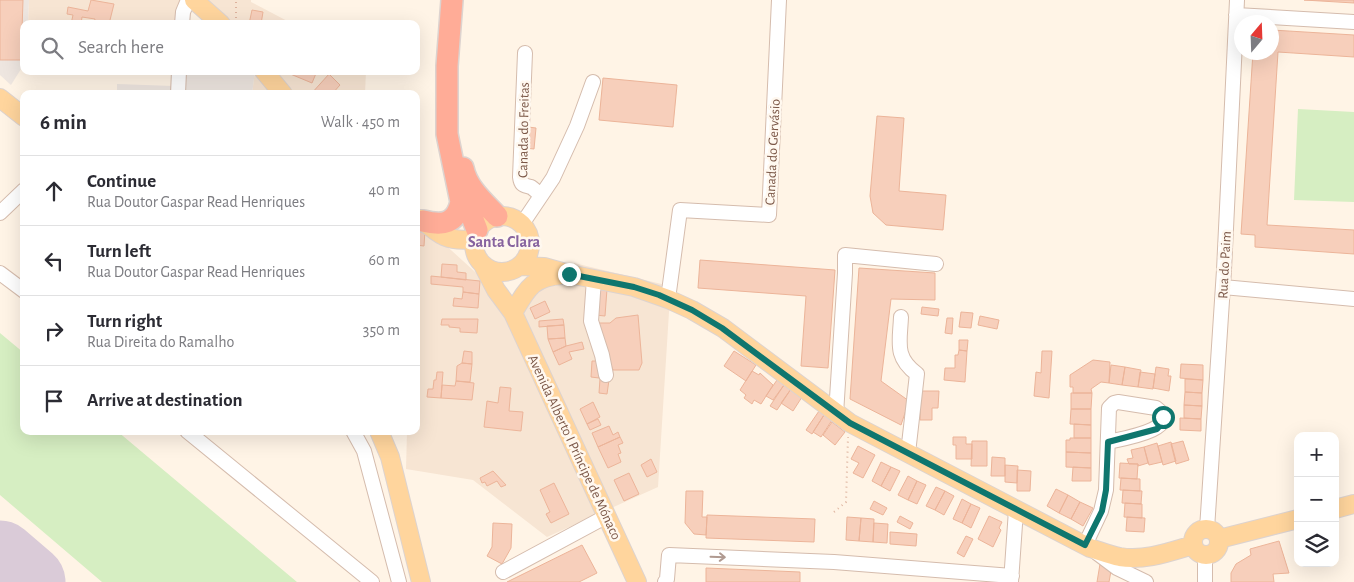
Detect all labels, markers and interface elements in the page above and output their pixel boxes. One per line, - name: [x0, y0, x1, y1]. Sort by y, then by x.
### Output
- north arrow: [1234, 15, 1279, 60]
- search box: [20, 20, 420, 75]
- icon: search: [38, 34, 66, 62]
- text: Search here: [78, 38, 164, 57]
- street label: Canada do Freitas: [516, 82, 532, 178]
- street label: Canada do Gervásio: [763, 98, 783, 206]
- text: 6 min: [40, 112, 87, 133]
- text: Walk · 450 m: [321, 114, 400, 130]
- text: Continue: [87, 172, 156, 191]
- icon: ahead: [40, 177, 68, 205]
- text: 40 m: [368, 182, 400, 198]
- text: Rua Doutor Gaspar Read Henriques: [87, 194, 305, 210]
- street label: Rua do Paim: [1216, 231, 1234, 299]
- district label: Santa Clara: [468, 234, 541, 250]
- text: Turn left: [87, 242, 151, 261]
- icon: left: [40, 247, 68, 275]
- text: 60 m: [369, 252, 400, 268]
- route end: [558, 263, 581, 286]
- text: Rua Doutor Gaspar Read Henriques: [87, 264, 305, 280]
- text: Turn right: [87, 312, 162, 331]
- icon: right: [40, 317, 68, 345]
- text: 350 m: [363, 322, 400, 338]
- text: Rua Direita do Ramalho: [87, 334, 234, 350]
- street label: Avenida Alberto I Príncipe de Mónaco: [525, 353, 623, 542]
- icon: arrive: [40, 387, 68, 415]
- text: Arrive at destination: [87, 391, 243, 410]
- route start: [1152, 406, 1175, 429]
- map controls: [1294, 432, 1339, 567]
- button: +: [1294, 432, 1339, 477]
- button: −: [1294, 477, 1339, 522]
- button: layers: [1294, 522, 1339, 567]
- one-way arrow: [710, 552, 726, 561]

